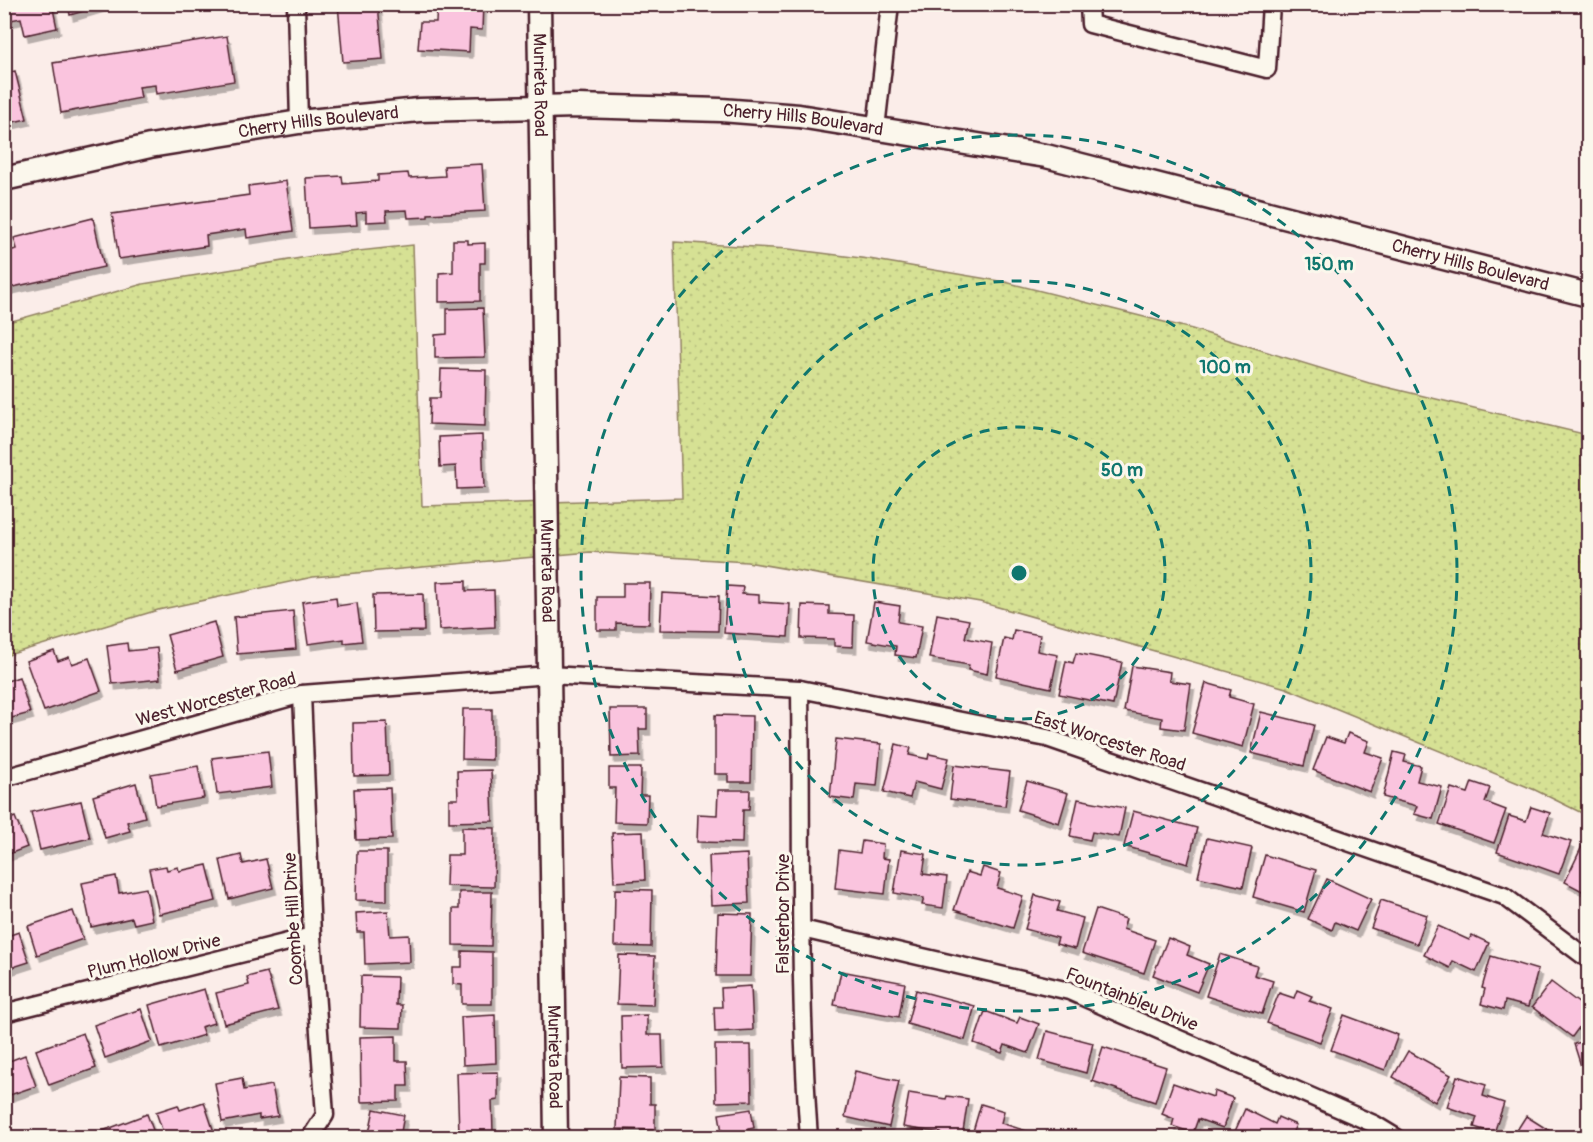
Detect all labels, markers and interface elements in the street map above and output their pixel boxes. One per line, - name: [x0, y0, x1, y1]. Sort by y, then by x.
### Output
- street label: Murrieta Road: [527, 33, 552, 137]
- street label: Cherry Hills Boulevard: [722, 99, 885, 141]
- street label: Cherry Hills Boulevard: [237, 101, 400, 144]
- street label: Cherry Hills Boulevard: [1389, 234, 1551, 297]
- text: 150 m: [1305, 253, 1354, 276]
- text: 100 m: [1199, 356, 1251, 379]
- text: 50 m: [1101, 459, 1143, 482]
- street label: Murrieta Road: [535, 519, 559, 623]
- centre of rings: [1009, 563, 1029, 583]
- street label: West Worcester Road: [134, 667, 299, 732]
- street label: East Worcester Road: [1031, 706, 1189, 777]
- street label: Coombe Hill Drive: [279, 852, 308, 986]
- street label: Falsterbor Drive: [772, 854, 795, 974]
- street label: Plum Hollow Drive: [85, 929, 223, 984]
- street label: Fountainbleu Drive: [1062, 962, 1202, 1037]
- street label: Murrieta Road: [542, 1005, 567, 1109]

